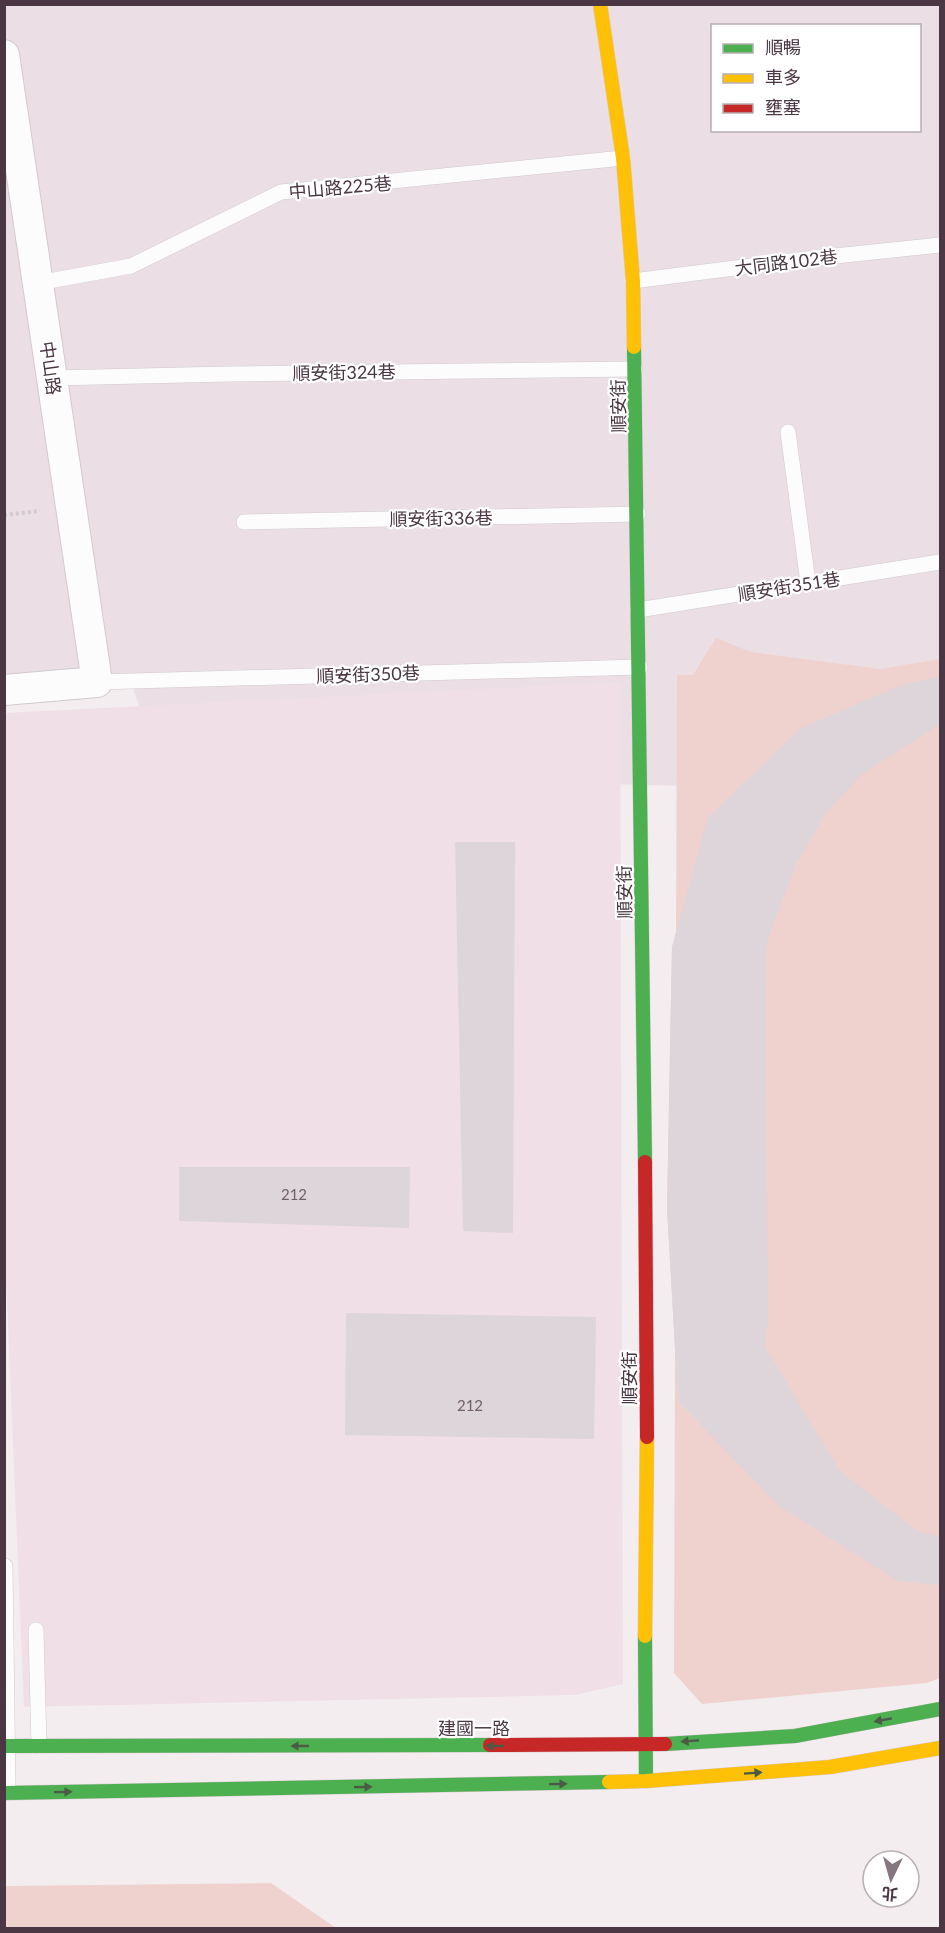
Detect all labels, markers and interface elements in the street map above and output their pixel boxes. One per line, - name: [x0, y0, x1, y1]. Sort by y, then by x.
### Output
- legend: [711, 24, 921, 132]
- text: 順暢: [765, 36, 801, 58]
- text: 車多: [765, 66, 801, 88]
- text: 壅塞: [765, 96, 801, 118]
- street label: 中山路225巷: [288, 172, 392, 202]
- street label: 大同路102巷: [733, 245, 839, 279]
- street label: 中山路: [36, 340, 66, 396]
- street label: 順安街324巷: [292, 360, 396, 384]
- street label: 順安街: [607, 379, 629, 433]
- street label: 順安街336巷: [389, 506, 493, 530]
- street label: 順安街351巷: [736, 567, 842, 605]
- street label: 順安街350巷: [316, 661, 420, 687]
- street label: 順安街: [613, 865, 635, 919]
- house number: 212: [281, 1185, 307, 1203]
- street label: 順安街: [618, 1351, 640, 1405]
- house number: 212: [457, 1396, 483, 1414]
- one-way arrow: [873, 1716, 892, 1725]
- street label: 建國一路: [438, 1717, 510, 1739]
- one-way arrow: [680, 1736, 699, 1746]
- one-way arrow: [290, 1741, 309, 1751]
- one-way arrow: [485, 1741, 504, 1751]
- one-way arrow: [743, 1768, 762, 1777]
- one-way arrow: [548, 1779, 567, 1788]
- one-way arrow: [353, 1782, 372, 1792]
- one-way arrow: [53, 1787, 72, 1797]
- north arrow: [861, 1849, 921, 1909]
- text: 北: [881, 1884, 898, 1905]

